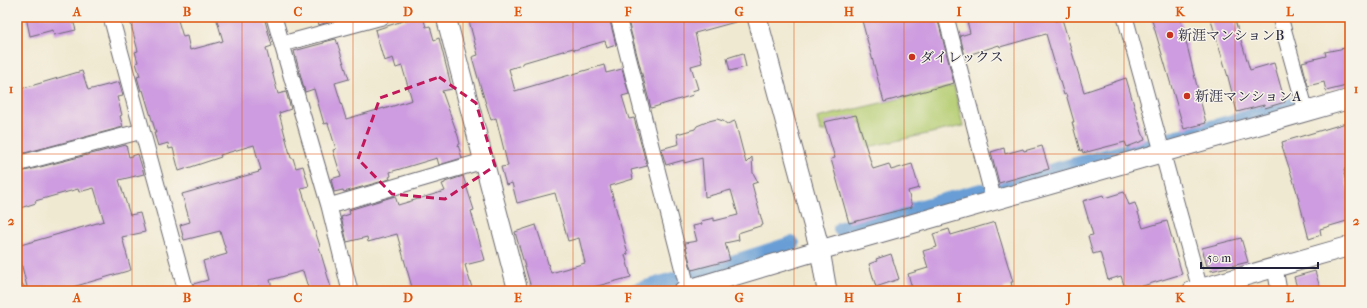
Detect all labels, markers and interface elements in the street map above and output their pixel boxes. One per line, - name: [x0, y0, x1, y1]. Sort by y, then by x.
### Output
- text: A: [72, 4, 82, 19]
- text: B: [183, 4, 192, 19]
- text: C: [294, 4, 303, 19]
- text: D: [403, 4, 413, 19]
- text: E: [514, 4, 522, 19]
- text: F: [624, 4, 632, 19]
- text: G: [734, 4, 744, 19]
- text: H: [844, 4, 855, 19]
- text: I: [956, 4, 962, 19]
- text: J: [1065, 4, 1072, 20]
- text: K: [1175, 4, 1186, 19]
- text: L: [1286, 4, 1295, 19]
- place label: 新涯マンションB: [1178, 27, 1284, 44]
- marker: 新涯マンションB: [1165, 30, 1175, 40]
- place label: ダイレックス: [920, 49, 1003, 66]
- marker: ダイレックス: [907, 52, 917, 62]
- text: 1: [9, 81, 14, 96]
- text: 1: [1354, 81, 1359, 96]
- place label: 新涯マンションA: [1195, 88, 1302, 105]
- marker: 新涯マンションA: [1182, 91, 1192, 101]
- text: 2: [8, 213, 15, 228]
- text: 2: [1353, 213, 1360, 228]
- scale bar: [1201, 244, 1318, 270]
- text: 50 m: [1207, 251, 1231, 265]
- text: A: [72, 290, 82, 305]
- text: B: [183, 290, 192, 305]
- text: C: [294, 290, 303, 305]
- text: D: [403, 290, 413, 305]
- text: E: [514, 290, 522, 305]
- text: F: [624, 290, 632, 305]
- text: G: [734, 290, 744, 305]
- text: H: [844, 290, 855, 305]
- text: I: [956, 290, 962, 305]
- text: J: [1065, 290, 1072, 306]
- text: K: [1175, 290, 1186, 305]
- text: L: [1286, 290, 1295, 305]

